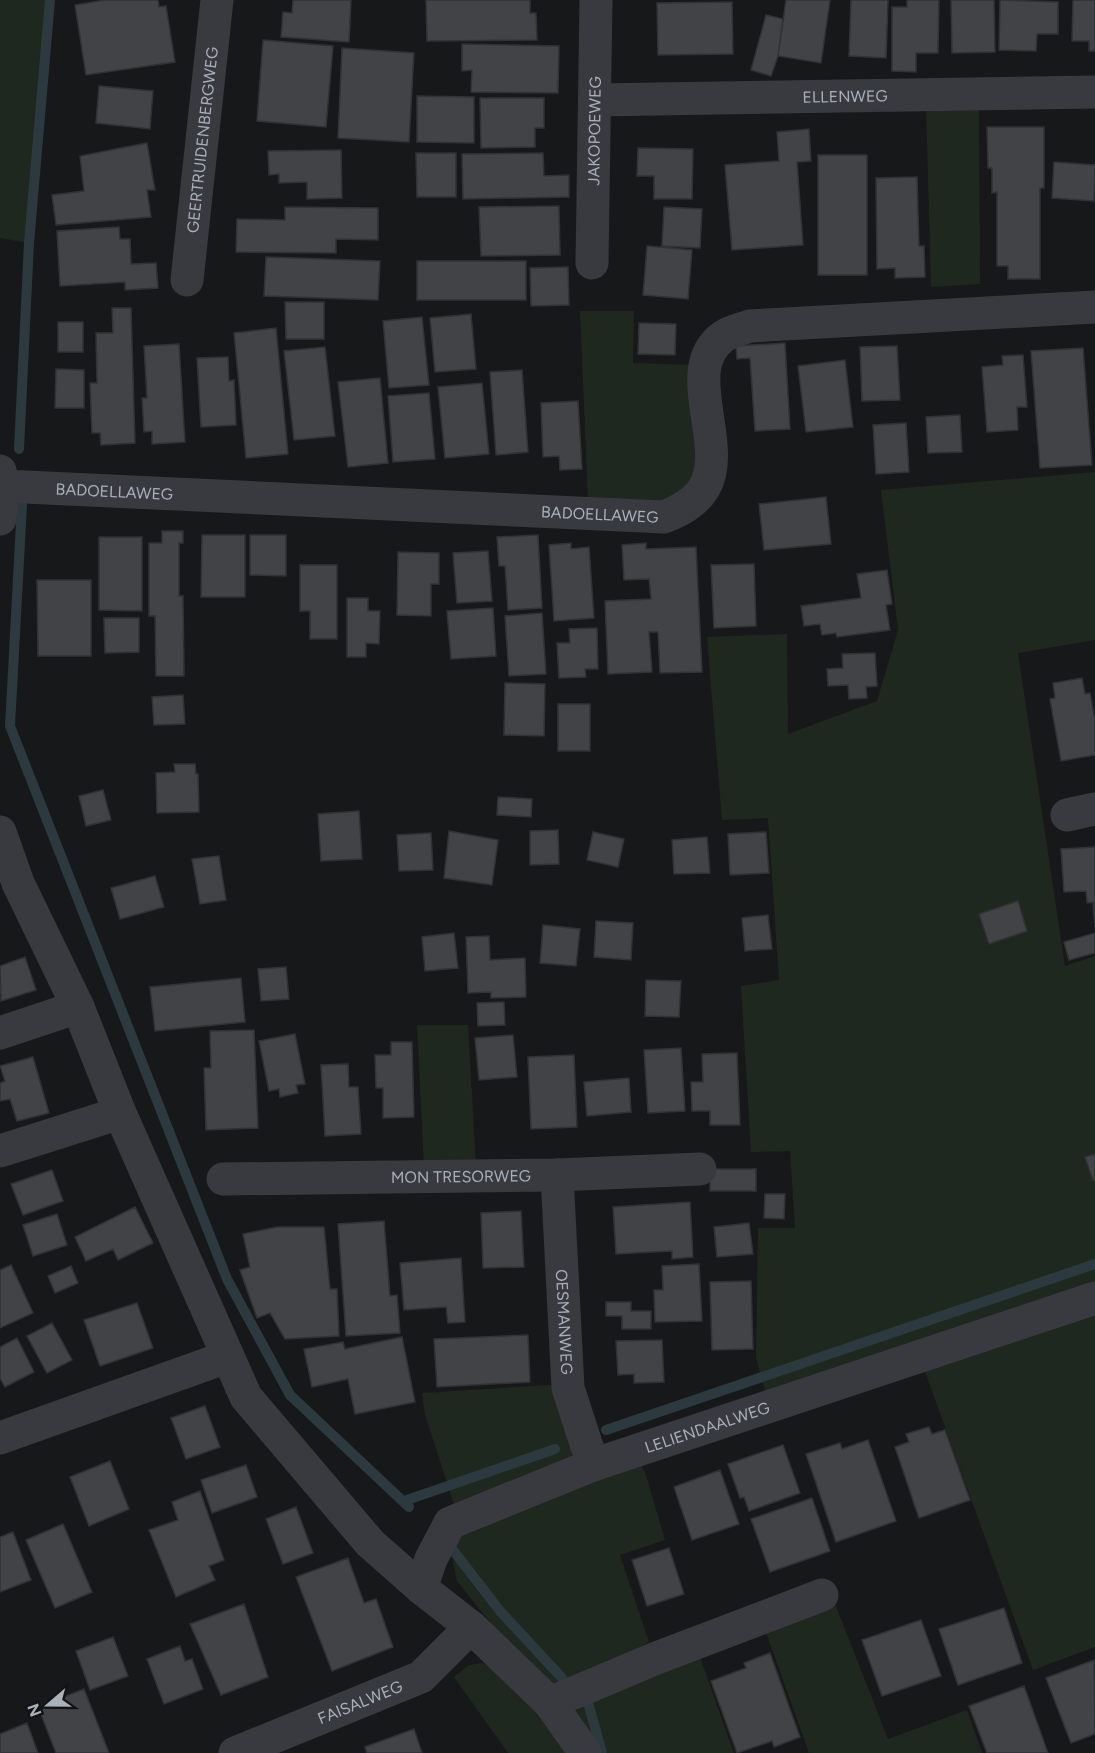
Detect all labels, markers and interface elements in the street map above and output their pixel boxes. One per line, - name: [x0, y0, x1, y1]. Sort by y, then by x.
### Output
- street label: GEERTRUIDENBERGWEG: [183, 46, 221, 234]
- street label: JAKOPOEWEG: [584, 76, 604, 186]
- street label: ELLENWEG: [802, 86, 888, 106]
- street label: BADOELLAWEG: [55, 479, 174, 503]
- street label: BADOELLAWEG: [541, 502, 659, 526]
- street label: MON TRESORWEG: [391, 1166, 531, 1186]
- street label: OESMANWEG: [552, 1269, 577, 1375]
- street label: LELIENDAALWEG: [642, 1397, 772, 1457]
- north arrow: [18, 1675, 78, 1735]
- street label: FAISALWEG: [315, 1676, 405, 1728]
- text: N: [23, 1701, 45, 1719]

